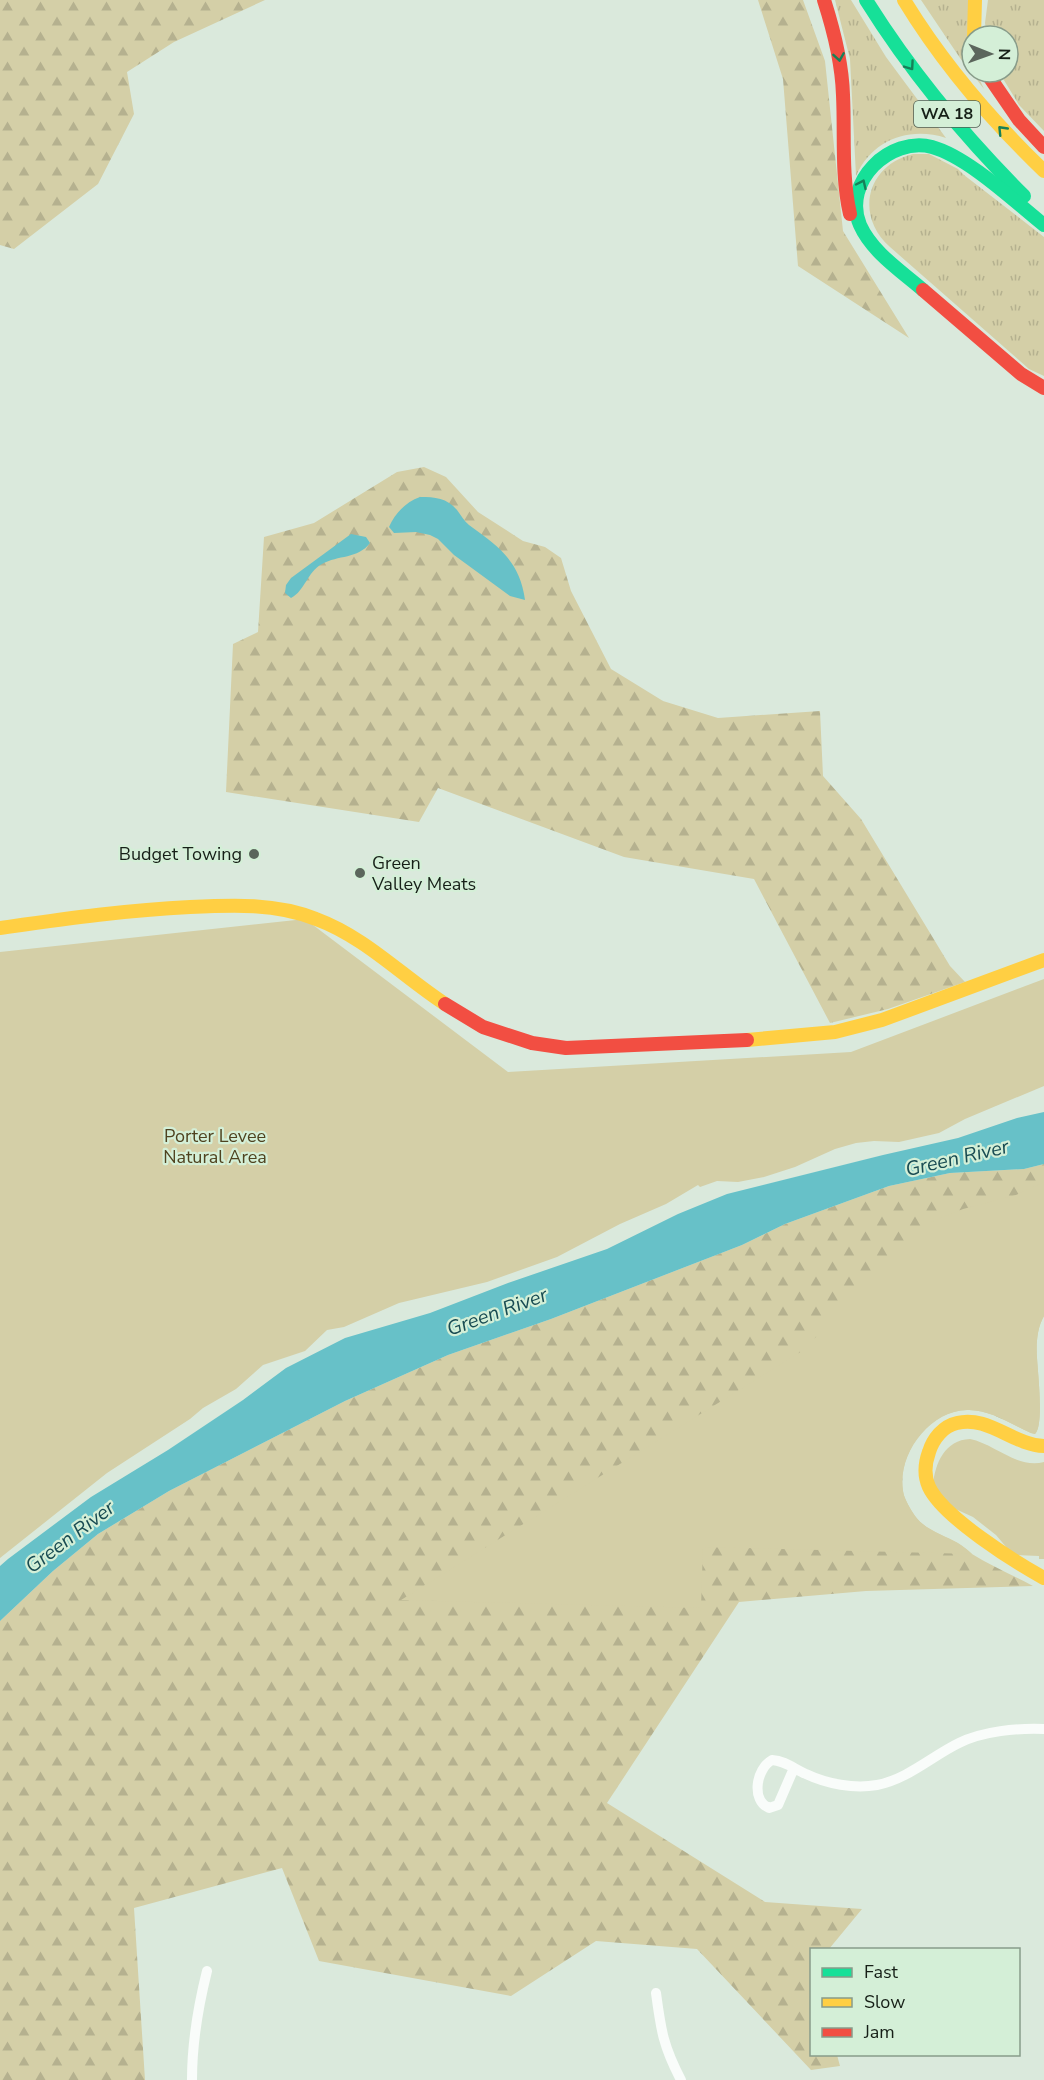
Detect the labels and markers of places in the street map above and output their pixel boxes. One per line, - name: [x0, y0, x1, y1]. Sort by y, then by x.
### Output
- place label: Budget Towing: [119, 842, 242, 866]
- marker: Budget Towing: [247, 847, 261, 861]
- place label: Green Valley Meats: [371, 851, 476, 896]
- marker: Green Valley Meats: [353, 866, 367, 880]

